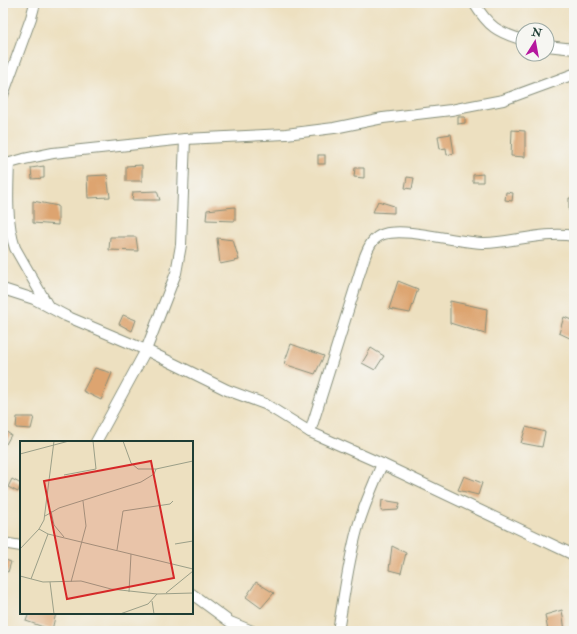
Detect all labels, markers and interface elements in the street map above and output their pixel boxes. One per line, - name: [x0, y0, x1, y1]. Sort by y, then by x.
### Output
- north arrow: [515, 22, 555, 62]
- text: N: [530, 25, 544, 40]
- inset map: [20, 441, 193, 614]

